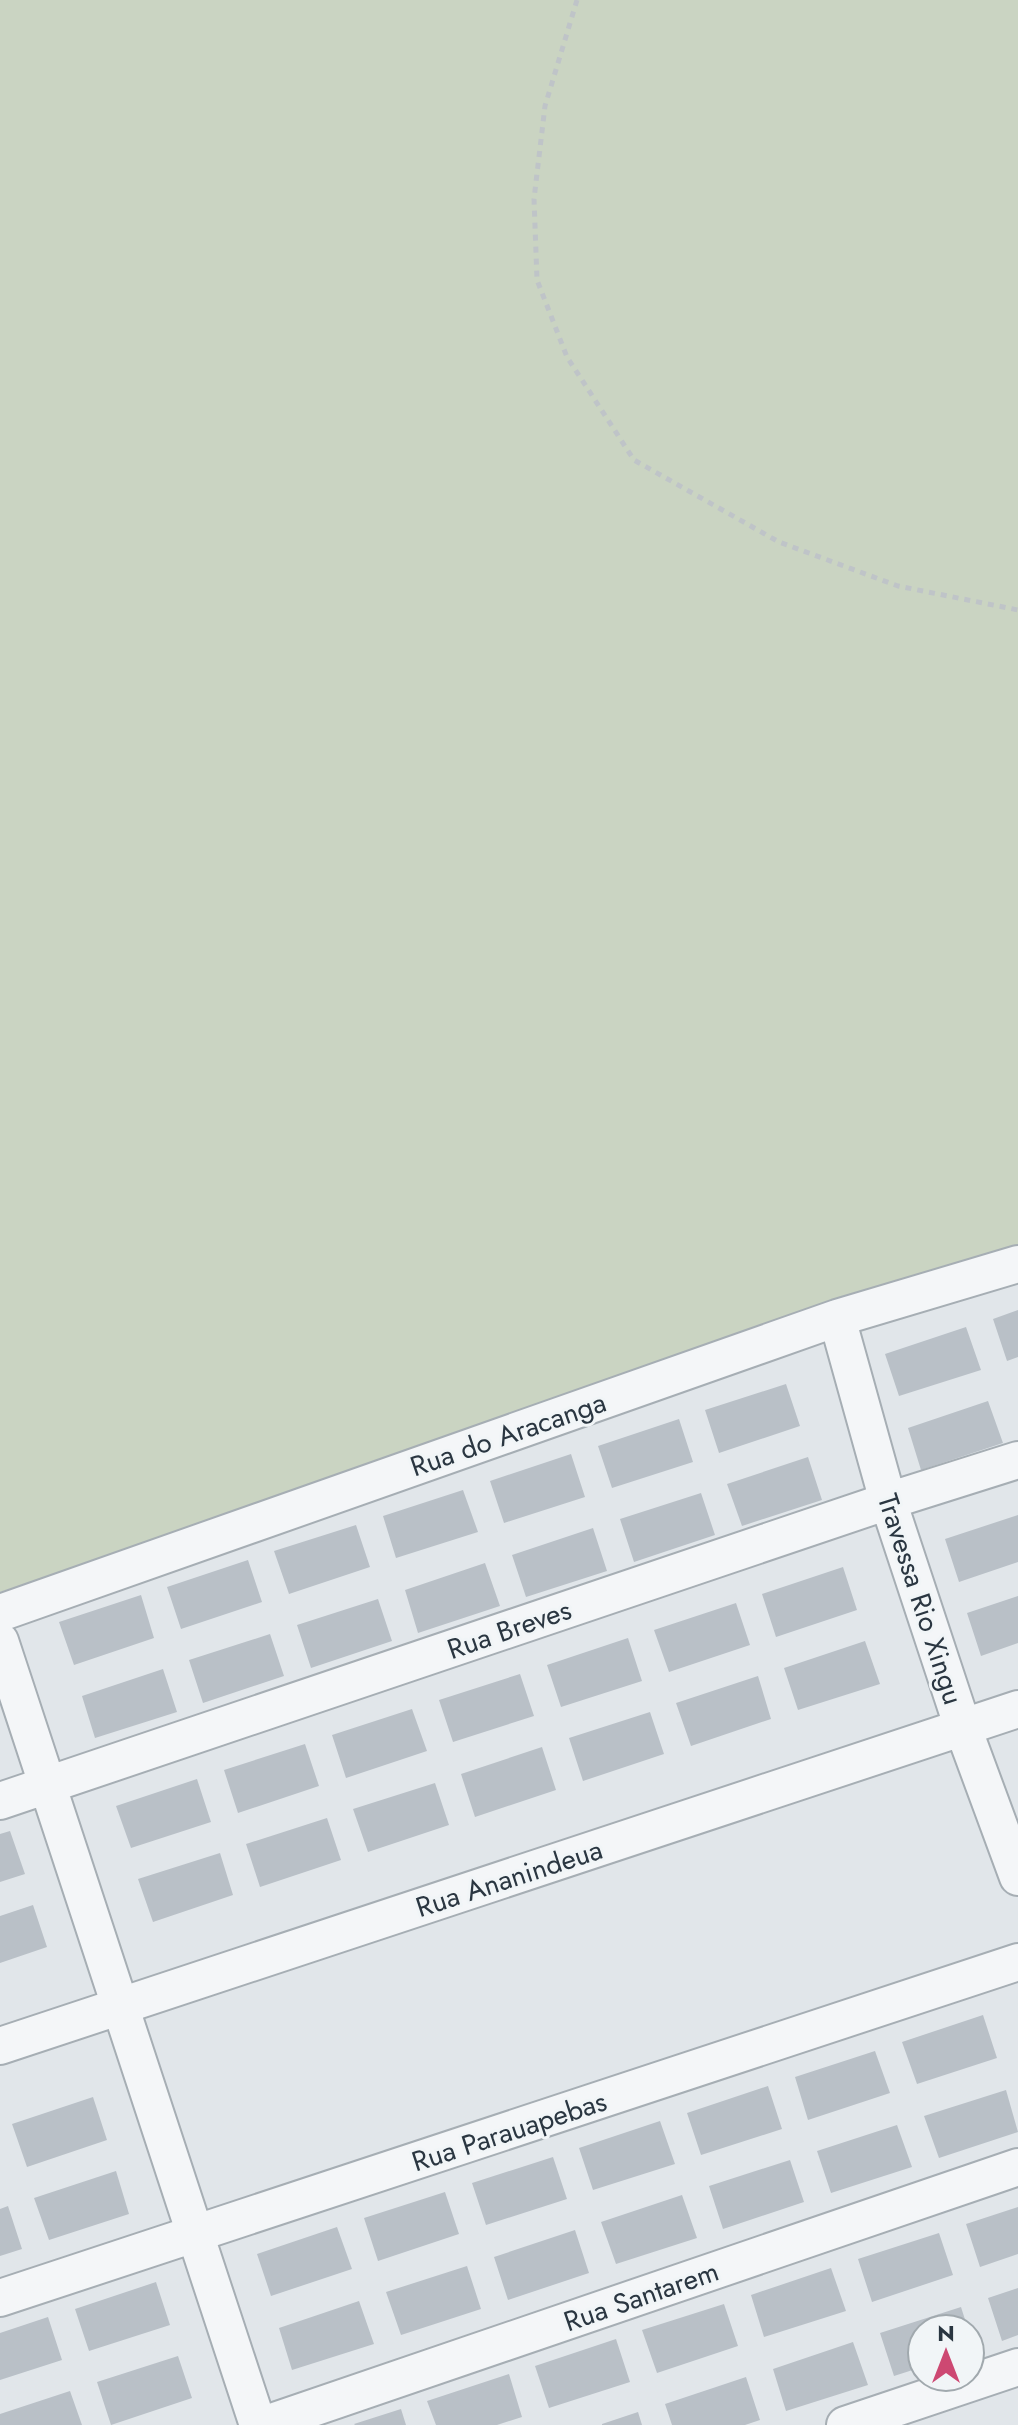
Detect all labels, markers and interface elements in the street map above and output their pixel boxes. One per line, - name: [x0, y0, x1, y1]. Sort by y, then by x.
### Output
- street label: Rua do Aracanga: [405, 1382, 611, 1487]
- street label: Travessa Rio Xingu: [867, 1489, 974, 1710]
- street label: Rua Breves: [442, 1589, 577, 1670]
- street label: Rua Ananindeua: [411, 1829, 608, 1928]
- street label: Rua Parauapebas: [406, 2081, 612, 2182]
- street label: Rua Santarem: [558, 2251, 724, 2342]
- north arrow: [906, 2313, 986, 2393]
- text: N: [937, 2317, 955, 2349]

